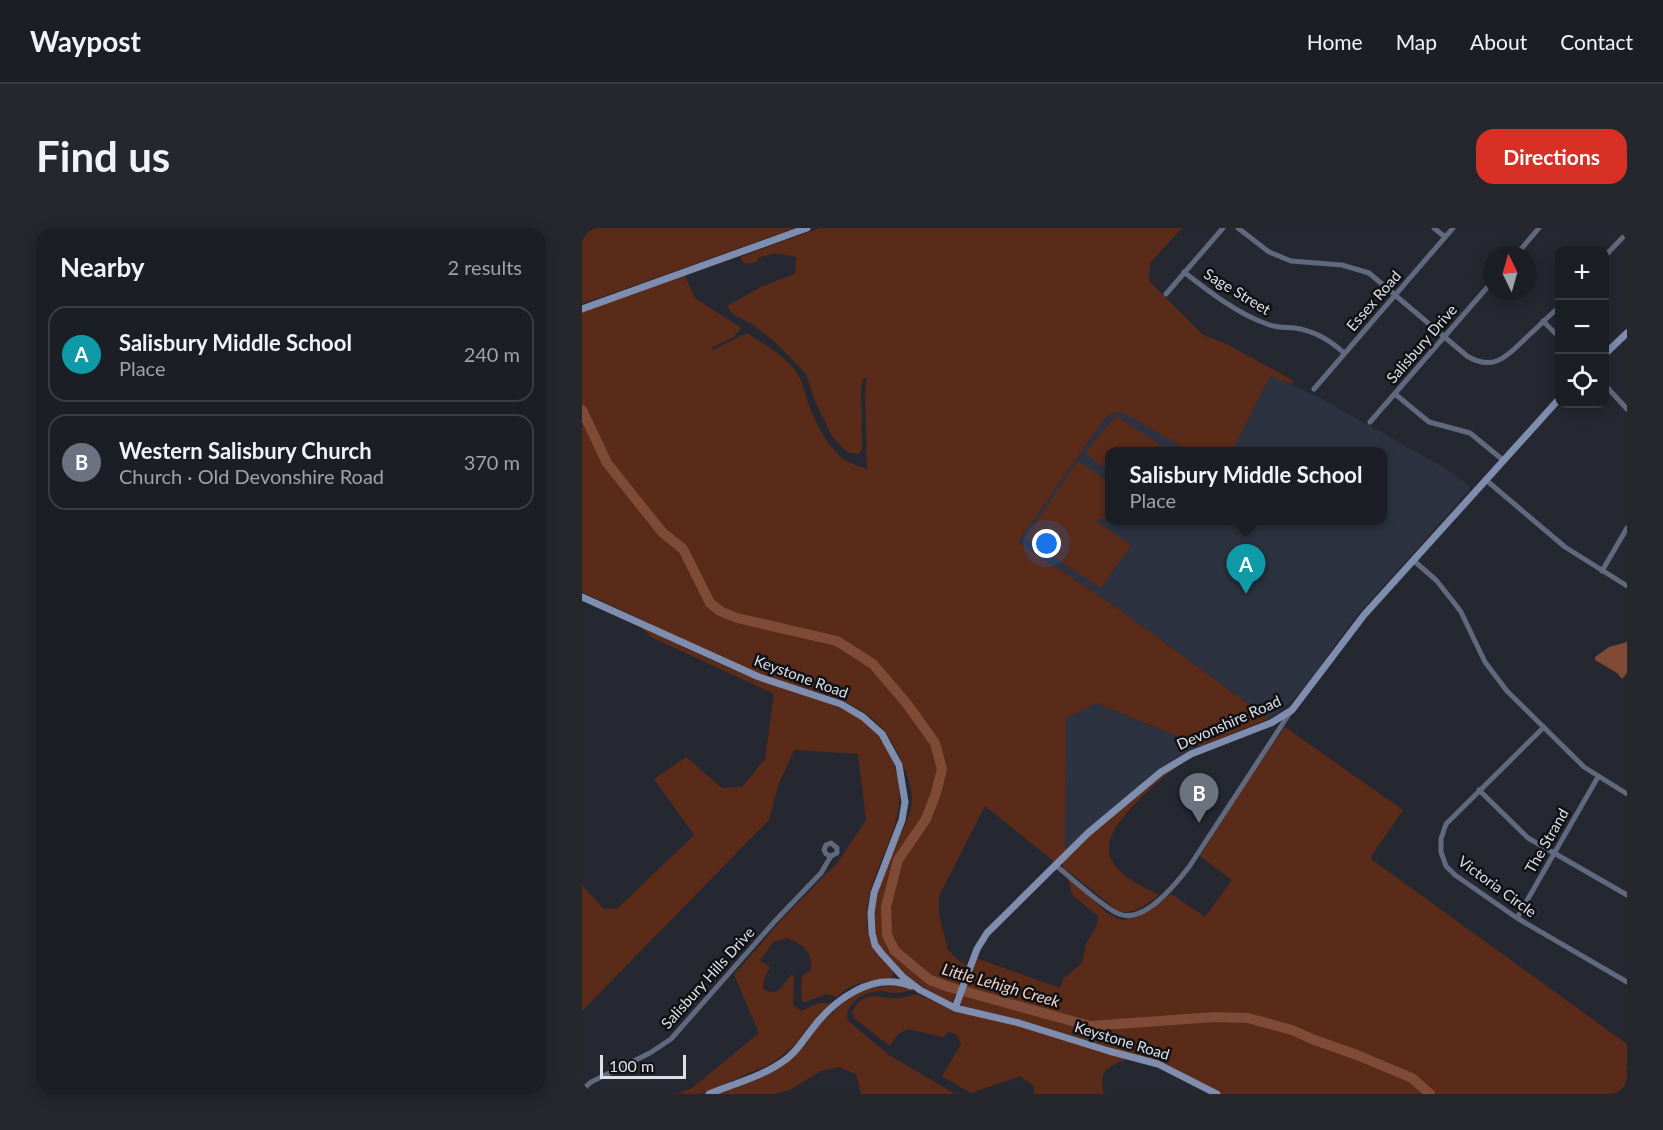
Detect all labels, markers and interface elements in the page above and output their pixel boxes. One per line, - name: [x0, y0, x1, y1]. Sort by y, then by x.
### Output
- text: Waypost: [30, 24, 141, 58]
- text: Home: [1307, 29, 1363, 54]
- text: Map: [1396, 29, 1437, 54]
- text: About: [1470, 29, 1527, 54]
- text: Contact: [1560, 29, 1633, 54]
- button: Directions: [1476, 129, 1627, 184]
- text: Find us: [36, 131, 170, 181]
- north arrow: [1483, 246, 1537, 300]
- map controls: [1555, 246, 1609, 408]
- button: +: [1555, 246, 1609, 300]
- text: Nearby: [60, 251, 145, 283]
- text: 2 results: [447, 255, 522, 279]
- street label: Sage Street: [1201, 264, 1275, 318]
- street label: Essex Road: [1342, 267, 1404, 334]
- street label: Salisbury Drive: [1382, 300, 1460, 386]
- button: −: [1555, 300, 1609, 354]
- text: Salisbury Middle School: [119, 329, 352, 356]
- text: A: [75, 342, 88, 366]
- text: 240 m: [464, 342, 520, 366]
- button: locate: [1555, 354, 1609, 408]
- text: Place: [119, 356, 166, 380]
- text: Western Salisbury Church: [119, 437, 372, 464]
- popup: [1105, 447, 1387, 525]
- text: B: [75, 450, 88, 474]
- text: 370 m: [464, 450, 520, 474]
- text: Salisbury Middle School: [1130, 461, 1362, 488]
- text: Church · Old Devonshire Road: [119, 464, 384, 488]
- text: Place: [1130, 488, 1176, 512]
- your location: [1032, 529, 1061, 558]
- pin: A: [1226, 544, 1266, 594]
- street label: Keystone Road: [752, 651, 851, 701]
- street label: Devonshire Road: [1174, 691, 1283, 753]
- pin: B: [1180, 774, 1218, 823]
- street label: The Strand: [1520, 805, 1572, 876]
- street label: Victoria Circle: [1455, 852, 1540, 921]
- street label: Salisbury Hills Drive: [657, 923, 758, 1032]
- water label: Little Lehigh Creek: [940, 959, 1063, 1010]
- street label: Keystone Road: [1073, 1017, 1172, 1063]
- scale bar: [600, 1052, 686, 1080]
- text: 100 m: [609, 1056, 654, 1075]

